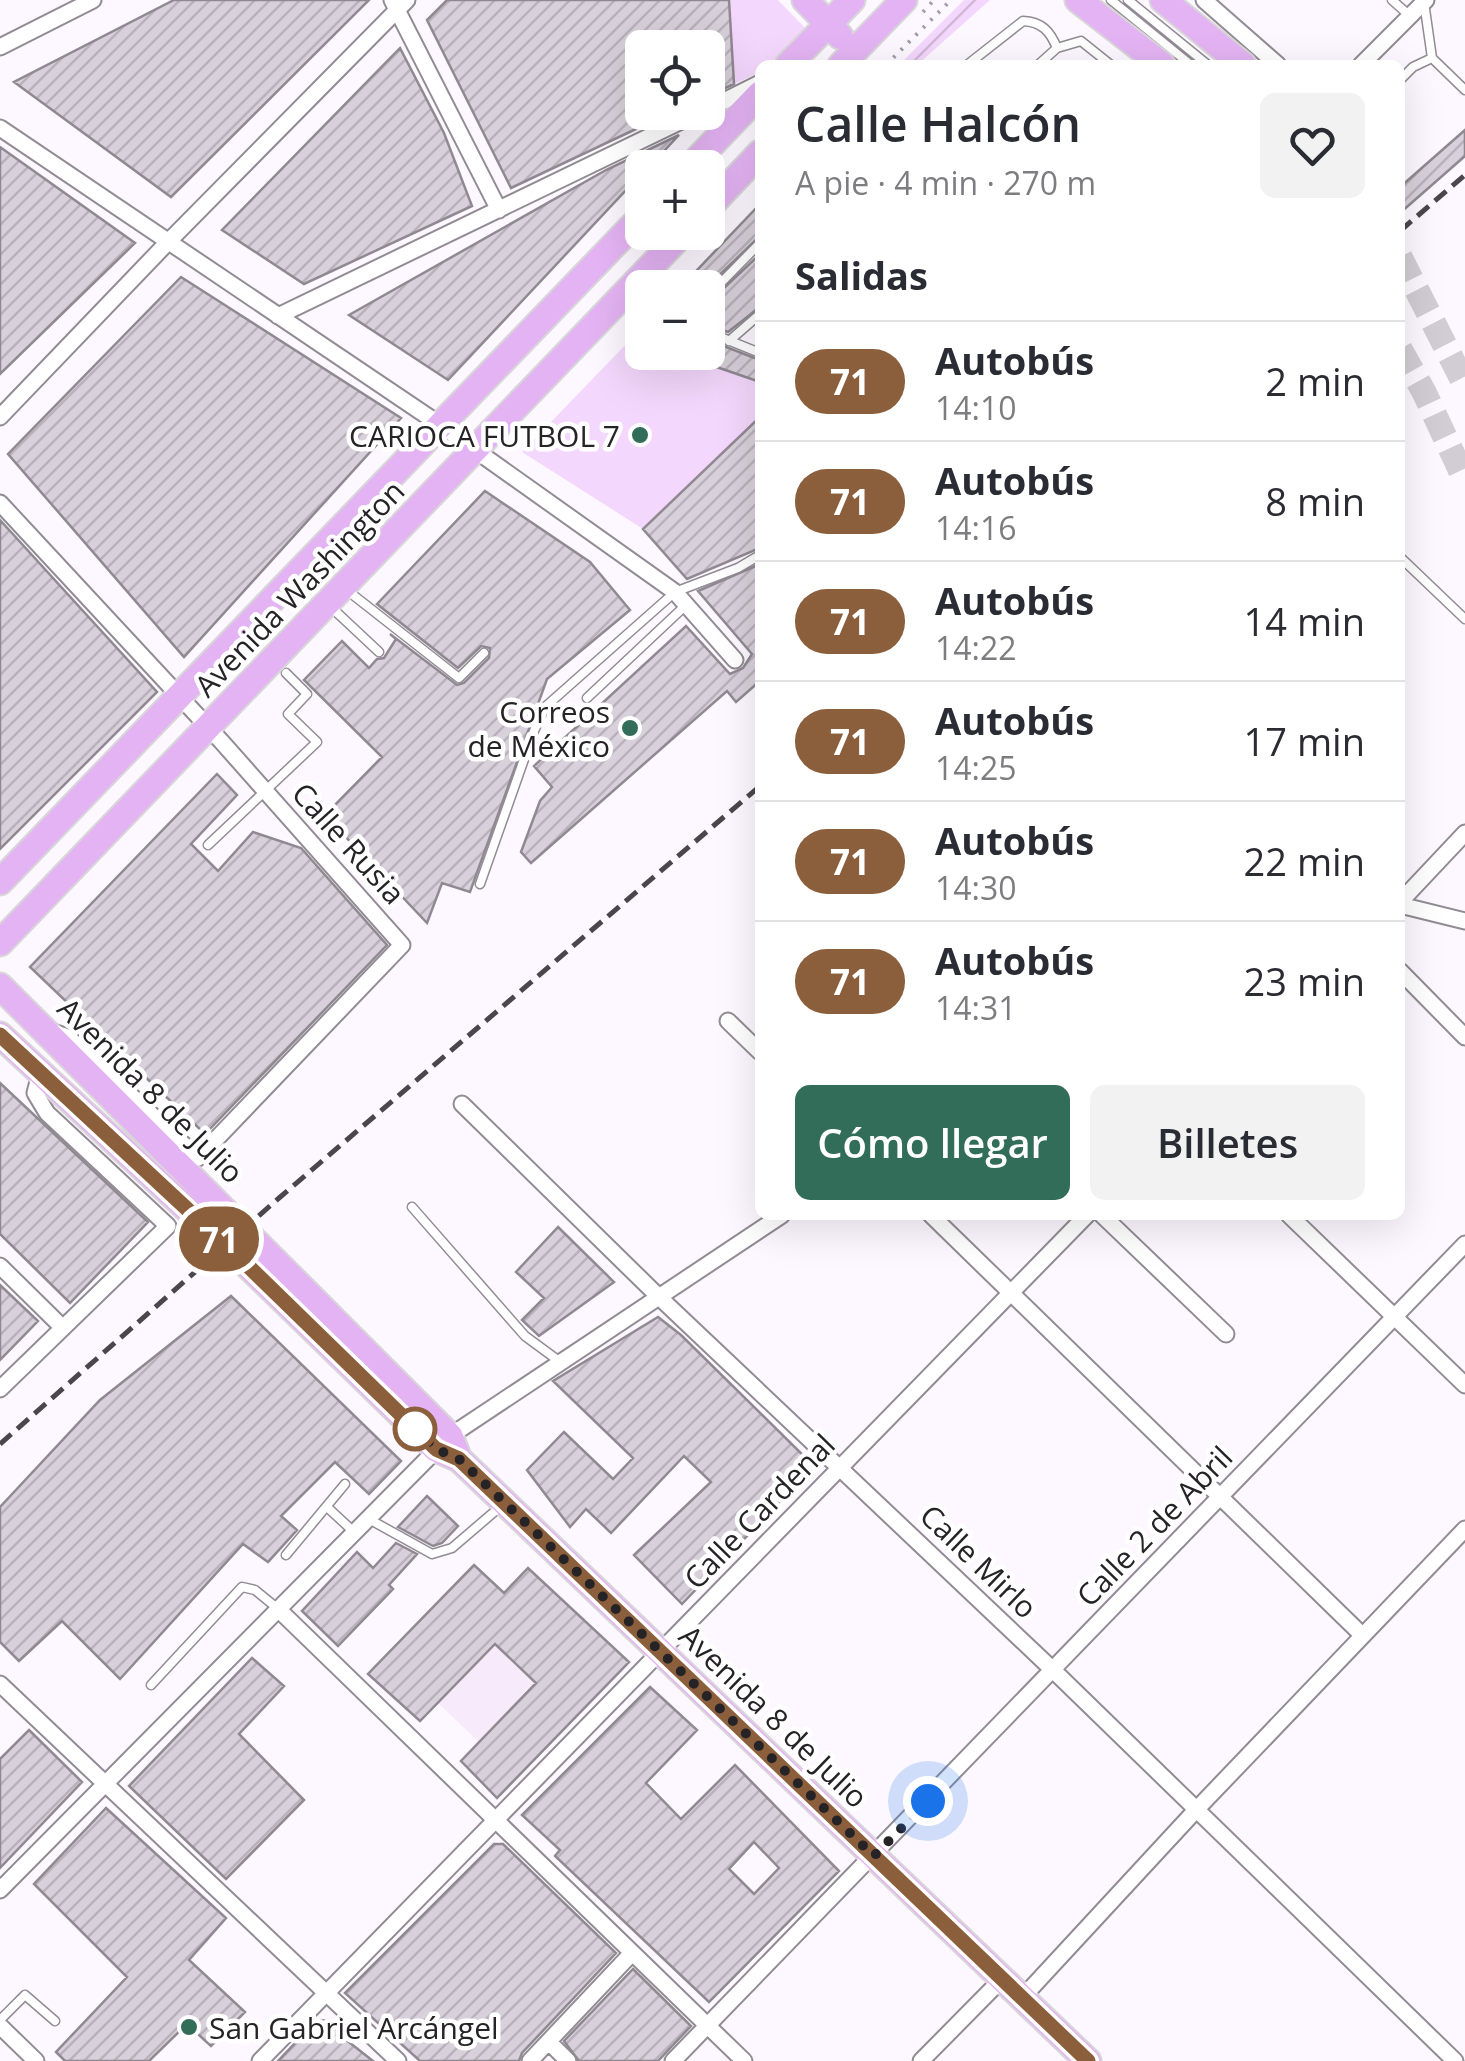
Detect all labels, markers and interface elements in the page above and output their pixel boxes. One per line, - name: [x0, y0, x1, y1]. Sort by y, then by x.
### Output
- map controls: [625, 30, 725, 370]
- button: locate: [625, 30, 725, 130]
- text: Calle Halcón: [795, 91, 1081, 156]
- button: heart: [1260, 93, 1365, 198]
- button: +: [625, 150, 725, 250]
- text: A pie · 4 min · 270 m: [795, 161, 1096, 204]
- text: Salidas: [795, 249, 928, 301]
- button: −: [625, 270, 725, 370]
- text: Autobús: [935, 334, 1094, 386]
- text: 2 min: [1265, 355, 1365, 407]
- text: 71: [830, 358, 870, 405]
- text: 14:10: [935, 386, 1017, 429]
- place label: CARIOCA FUTBOL 7: [349, 415, 620, 456]
- marker: CARIOCA FUTBOL 7: [629, 424, 651, 446]
- text: Autobús: [935, 454, 1094, 506]
- street label: Avenida Washington: [185, 471, 413, 705]
- text: 8 min: [1265, 475, 1365, 527]
- text: 71: [830, 478, 870, 525]
- text: 14:16: [935, 506, 1017, 549]
- text: Autobús: [935, 574, 1094, 626]
- text: 14 min: [1244, 595, 1365, 647]
- text: 71: [830, 598, 870, 645]
- text: 14:22: [935, 626, 1017, 669]
- place label: Correos de México: [467, 691, 610, 766]
- text: Autobús: [935, 694, 1094, 746]
- text: 17 min: [1244, 715, 1365, 767]
- marker: Correos de México: [619, 717, 641, 739]
- text: 71: [830, 718, 870, 765]
- text: 14:25: [935, 746, 1017, 789]
- street label: Calle Rusia: [283, 773, 415, 913]
- text: Autobús: [935, 814, 1094, 866]
- text: 22 min: [1244, 835, 1365, 887]
- text: 71: [830, 838, 870, 885]
- text: 14:30: [935, 866, 1017, 909]
- text: Autobús: [935, 934, 1094, 986]
- text: 23 min: [1244, 955, 1365, 1007]
- text: 71: [830, 958, 870, 1005]
- text: 14:31: [935, 986, 1017, 1029]
- street label: Avenida 8 de Julio: [49, 988, 253, 1192]
- button: Cómo llegar: [795, 1085, 1070, 1200]
- button: Billetes: [1090, 1085, 1365, 1200]
- line badge: 71: [174, 1206, 264, 1272]
- text: 71: [199, 1216, 239, 1263]
- unlabelled marker: [394, 1408, 436, 1450]
- street label: Calle Cardenal: [674, 1424, 844, 1598]
- street label: Calle 2 de Abril: [1067, 1437, 1241, 1615]
- street label: Calle Mirlo: [912, 1495, 1046, 1627]
- street label: Avenida 8 de Julio: [671, 1615, 877, 1817]
- your location: [903, 1776, 953, 1826]
- place label: San Gabriel Arcángel: [209, 2007, 499, 2048]
- marker: San Gabriel Arcángel: [178, 2016, 200, 2038]

